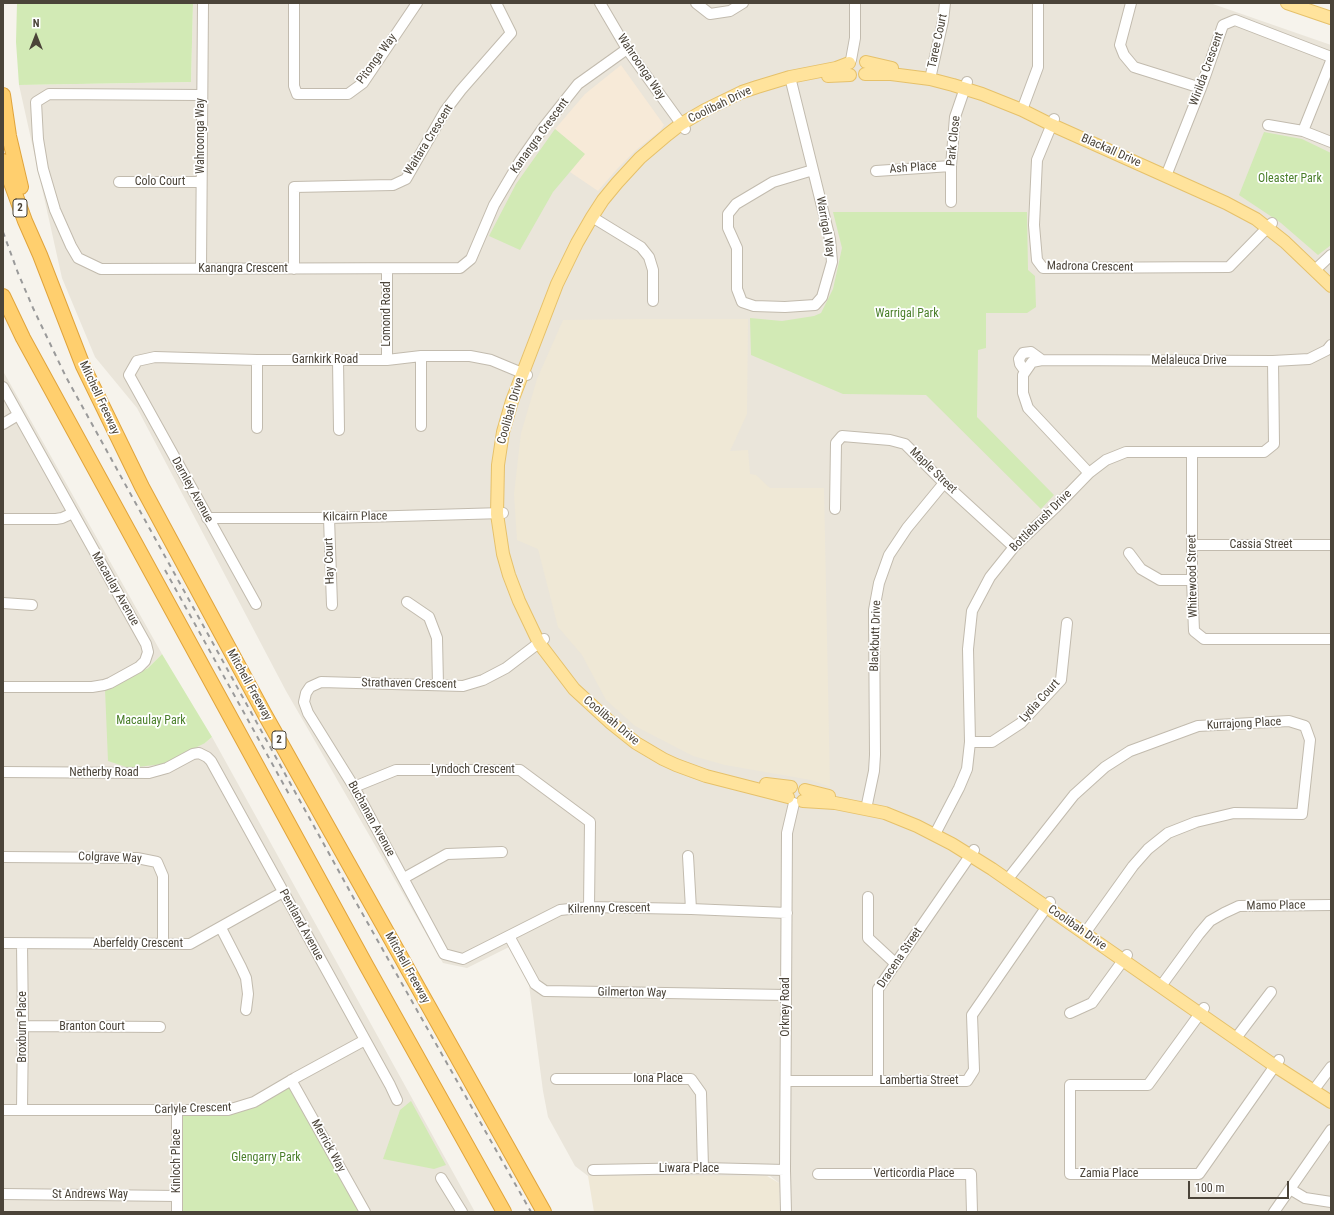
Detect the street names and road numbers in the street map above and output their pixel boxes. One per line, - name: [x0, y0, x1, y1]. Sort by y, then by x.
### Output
- street label: Taree Court: [925, 13, 951, 69]
- street label: Wirilda Crescent: [1187, 30, 1227, 108]
- street label: Pitonga Way: [354, 31, 400, 87]
- street label: Wahroonga Way: [614, 32, 668, 102]
- street label: Coolibah Drive: [686, 84, 754, 126]
- street label: Kanangra Crescent: [508, 96, 572, 176]
- street label: Wahroonga Way: [194, 98, 208, 174]
- street label: Waitara Crescent: [402, 102, 456, 178]
- street label: Park Close: [944, 115, 964, 167]
- street label: Blackall Drive: [1079, 131, 1143, 171]
- street label: Ash Place: [889, 159, 937, 177]
- street label: Colo Court: [135, 175, 185, 189]
- street label: Warrigal Way: [813, 195, 837, 259]
- road number: 2: [13, 199, 27, 217]
- street label: Madrona Crescent: [1047, 259, 1133, 275]
- street label: Kanangra Crescent: [198, 262, 288, 276]
- street label: Lomond Road: [380, 281, 394, 347]
- street label: Garnkirk Road: [292, 353, 358, 367]
- street label: Melaleuca Drive: [1151, 354, 1227, 368]
- street label: Mitchell Freeway: [76, 359, 122, 437]
- street label: Coolibah Drive: [495, 376, 527, 446]
- street label: Maple Street: [906, 445, 960, 497]
- street label: Darnley Avenue: [168, 455, 216, 525]
- street label: Bottlebrush Drive: [1007, 487, 1075, 555]
- street label: Kilcairn Place: [323, 509, 387, 525]
- street label: Whitewood Street: [1185, 534, 1201, 618]
- street label: Hay Court: [322, 537, 338, 585]
- street label: Cassia Street: [1230, 538, 1292, 552]
- street label: Macaulay Avenue: [88, 550, 142, 628]
- street label: Blackbutt Drive: [868, 600, 884, 672]
- street label: Mitchell Freeway: [223, 647, 275, 723]
- street label: Strathaven Crescent: [361, 676, 457, 692]
- street label: Lydia Court: [1017, 676, 1063, 726]
- street label: Coolibah Drive: [580, 693, 642, 749]
- street label: Kurrajong Place: [1206, 715, 1282, 733]
- road number: 2: [272, 731, 286, 749]
- street label: Lyndoch Crescent: [431, 763, 515, 777]
- street label: Netherby Road: [69, 766, 139, 780]
- street label: Buchanan Avenue: [344, 779, 398, 859]
- street label: Colgrave Way: [78, 850, 142, 866]
- street label: Pentland Avenue: [276, 887, 326, 963]
- street label: Mamo Place: [1246, 898, 1306, 914]
- street label: Kilrenny Crescent: [568, 901, 650, 917]
- street label: Coolibah Drive: [1045, 902, 1109, 954]
- street label: Dracena Street: [875, 925, 925, 991]
- street label: Mitchell Freeway: [381, 930, 433, 1006]
- street label: Aberfeldy Crescent: [93, 937, 183, 951]
- street label: Orkney Road: [779, 977, 793, 1037]
- street label: Gilmerton Way: [597, 985, 667, 1001]
- street label: Broxburn Place: [16, 991, 30, 1063]
- street label: Branton Court: [59, 1020, 125, 1034]
- street label: Iona Place: [633, 1072, 683, 1086]
- street label: Lambertia Street: [880, 1074, 958, 1088]
- street label: Carlyle Crescent: [154, 1100, 232, 1118]
- street label: Merrick Way: [308, 1117, 348, 1175]
- street label: Kinloch Place: [170, 1129, 184, 1193]
- street label: Liwara Place: [659, 1162, 719, 1176]
- street label: Verticordia Place: [874, 1167, 954, 1181]
- street label: Zamia Place: [1080, 1167, 1138, 1181]
- street label: St Andrews Way: [52, 1188, 128, 1202]

